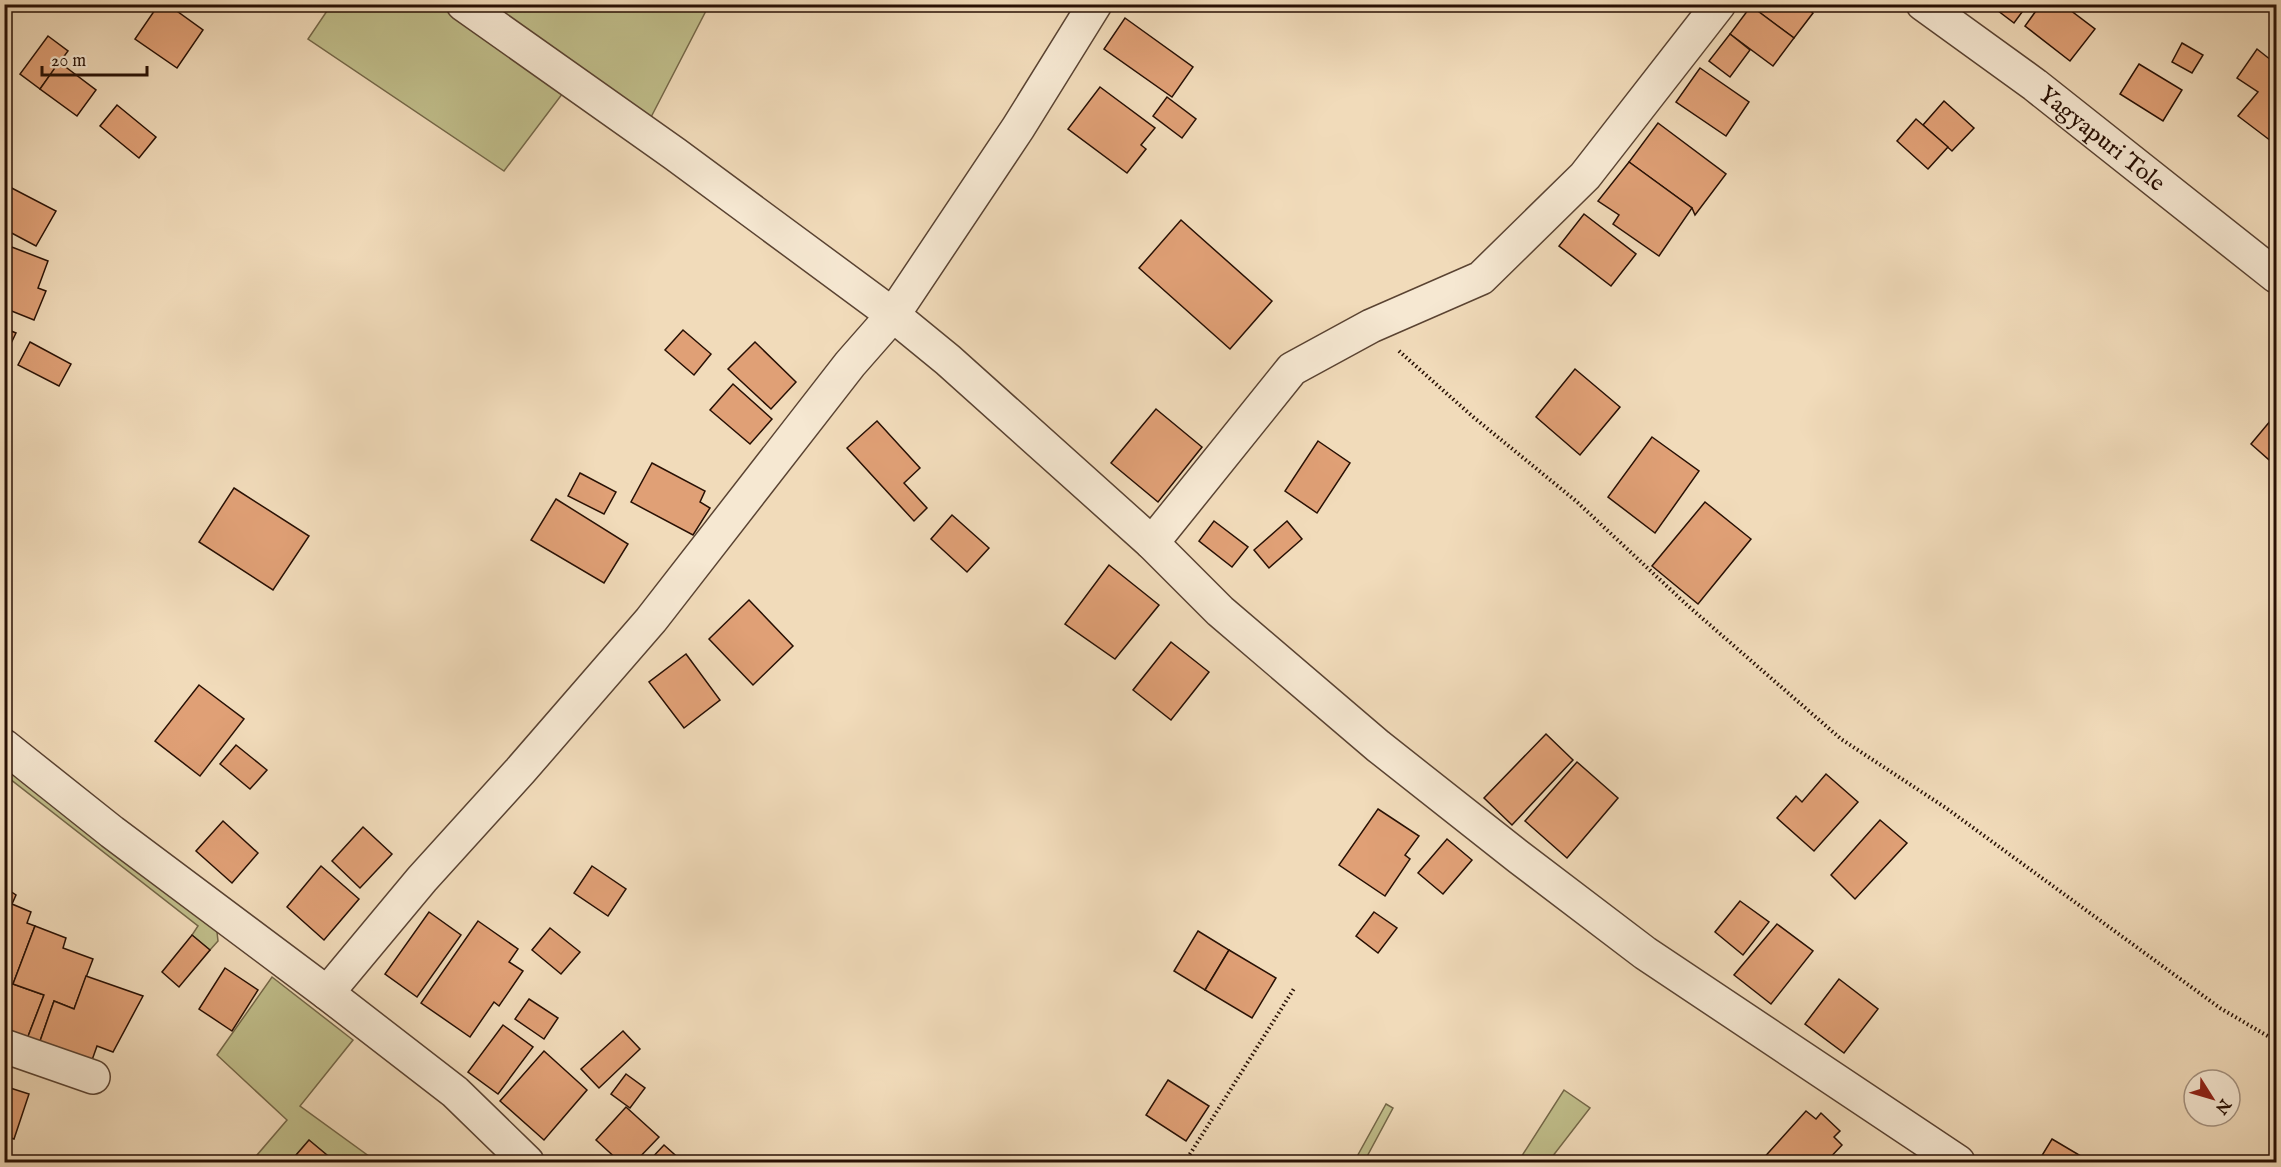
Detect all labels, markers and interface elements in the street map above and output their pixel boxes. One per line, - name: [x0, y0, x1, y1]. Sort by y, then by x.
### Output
- scale bar: [42, 39, 147, 77]
- text: 20 m: [51, 50, 86, 73]
- street label: Yagyapuri Tole: [2032, 80, 2171, 199]
- north arrow: [2182, 1068, 2242, 1128]
- text: N: [2210, 1093, 2235, 1117]

